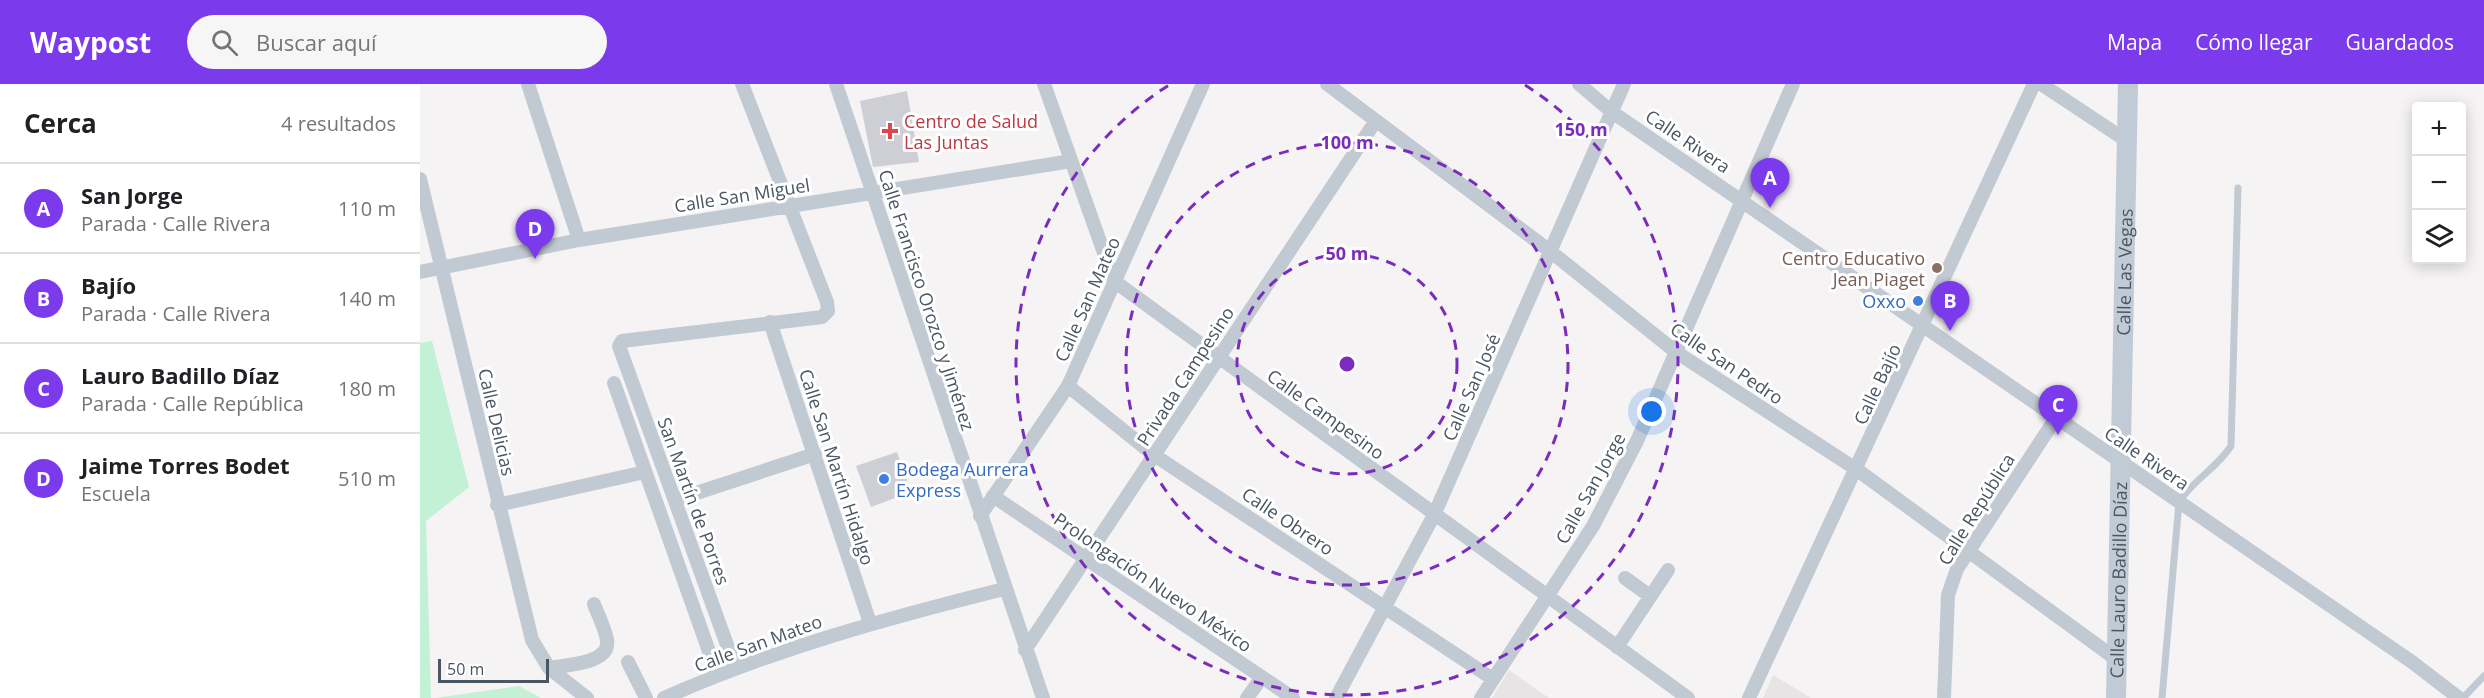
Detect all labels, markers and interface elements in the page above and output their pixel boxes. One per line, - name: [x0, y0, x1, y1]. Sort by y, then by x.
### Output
- search box: [187, 15, 607, 69]
- text: Waypost: [30, 23, 151, 61]
- icon: search: [208, 26, 241, 59]
- text: Buscar aquí: [256, 27, 376, 57]
- text: Mapa: [2107, 28, 2162, 56]
- text: Cómo llegar: [2195, 28, 2313, 56]
- text: Guardados: [2346, 28, 2454, 56]
- map controls: [2412, 102, 2466, 264]
- button: +: [2412, 102, 2466, 156]
- street label: Calle Rivera: [1641, 104, 1735, 178]
- text: Cerca: [24, 105, 97, 141]
- place label: Centro de Salud Las Juntas: [904, 109, 1038, 154]
- text: 4 resultados: [281, 110, 396, 137]
- text: 150 m: [1554, 117, 1608, 141]
- marker: Centro de Salud Las Juntas: [881, 122, 899, 140]
- text: 100 m: [1320, 130, 1374, 154]
- button: −: [2412, 156, 2466, 210]
- pin: A: [1750, 158, 1790, 208]
- street label: Calle Francisco Orozco y Jiménez: [873, 166, 981, 434]
- street label: Calle San Miguel: [672, 172, 812, 218]
- text: San Jorge: [81, 180, 183, 210]
- text: A: [37, 195, 50, 222]
- text: 110 m: [338, 195, 396, 222]
- street label: Calle Las Vegas: [2111, 208, 2138, 336]
- text: Parada · Calle Rivera: [81, 210, 271, 237]
- pin: D: [516, 210, 554, 259]
- button: layers: [2412, 210, 2466, 264]
- street label: Calle San Mateo: [1049, 233, 1125, 365]
- text: 50 m: [1326, 241, 1368, 265]
- place label: Centro Educativo Jean Piaget: [1782, 246, 1925, 291]
- marker: Centro Educativo Jean Piaget: [1930, 261, 1944, 275]
- text: Bajío: [81, 270, 136, 300]
- pin: B: [1930, 282, 1970, 331]
- text: B: [37, 285, 50, 312]
- text: 140 m: [338, 285, 396, 312]
- place label: Oxxo: [1862, 289, 1906, 313]
- marker: Oxxo: [1911, 294, 1925, 308]
- text: Parada · Calle Rivera: [81, 300, 271, 327]
- street label: Privada Campesino: [1131, 302, 1239, 450]
- street label: Calle San Pedro: [1666, 316, 1788, 410]
- street label: Calle San José: [1437, 330, 1505, 444]
- street label: Calle Bajío: [1848, 340, 1906, 428]
- centre of rings: [1337, 354, 1357, 374]
- text: Lauro Badillo Díaz: [81, 360, 279, 390]
- street label: Calle Campesino: [1263, 363, 1389, 465]
- street label: Calle Delicias: [473, 366, 521, 478]
- street label: Calle San Martín Hidalgo: [794, 366, 880, 568]
- text: C: [37, 375, 50, 402]
- text: 180 m: [338, 375, 396, 402]
- pin: C: [2038, 386, 2078, 435]
- text: Parada · Calle República: [81, 390, 304, 417]
- your location: [1637, 397, 1666, 426]
- street label: San Martín de Porres: [653, 414, 735, 588]
- street label: Calle Rivera: [2100, 421, 2194, 495]
- street label: Calle San Jorge: [1550, 428, 1630, 548]
- street label: Calle República: [1932, 449, 2020, 569]
- text: Jaime Torres Bodet: [81, 450, 289, 480]
- place label: Bodega Aurrera Express: [896, 457, 1029, 502]
- text: D: [36, 465, 51, 492]
- text: 510 m: [338, 465, 396, 492]
- marker: Bodega Aurrera Express: [877, 472, 891, 486]
- text: Escuela: [81, 480, 151, 507]
- street label: Calle Obrero: [1237, 481, 1339, 561]
- street label: Calle Lauro Badillo Díaz: [2104, 482, 2132, 678]
- street label: Prolongación Nuevo México: [1049, 507, 1257, 657]
- street label: Calle San Mateo: [691, 609, 825, 677]
- scale bar: [438, 656, 549, 684]
- text: 50 m: [447, 658, 484, 680]

